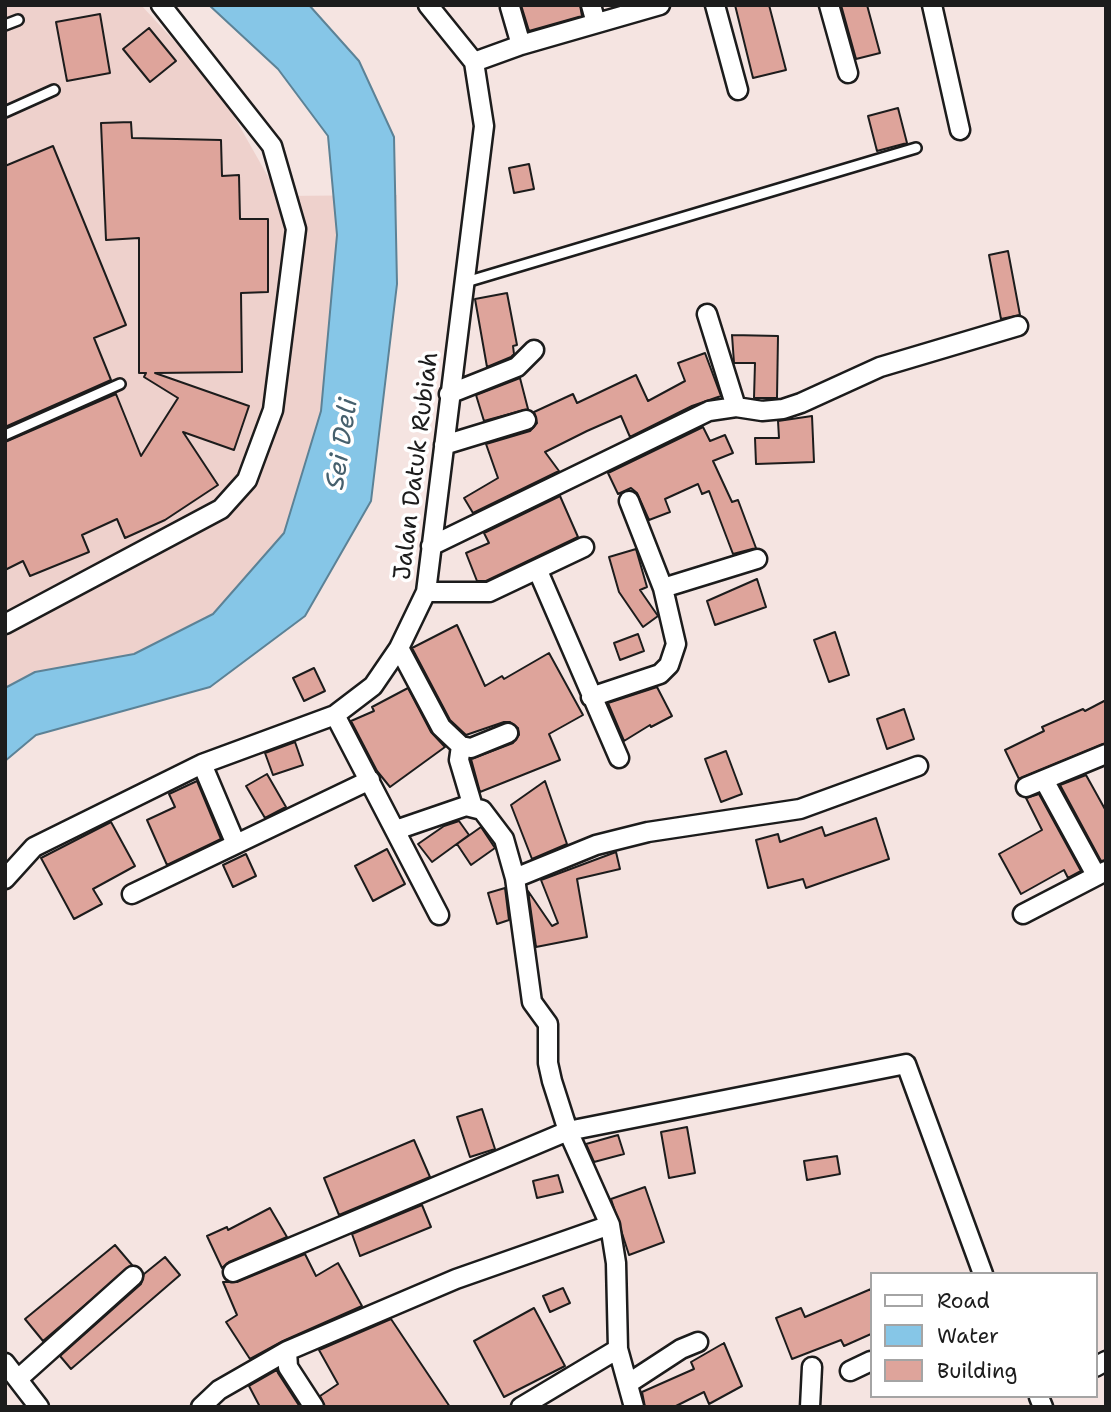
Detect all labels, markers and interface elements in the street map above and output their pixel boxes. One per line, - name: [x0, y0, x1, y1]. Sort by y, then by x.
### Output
- street label: Jalan Datuk Rubiah: [389, 350, 445, 582]
- water label: Sei Deli: [320, 396, 366, 492]
- legend: [870, 1272, 1097, 1398]
- text: Road: [937, 1287, 990, 1315]
- text: Water: [937, 1322, 999, 1350]
- text: Building: [937, 1357, 1017, 1385]

